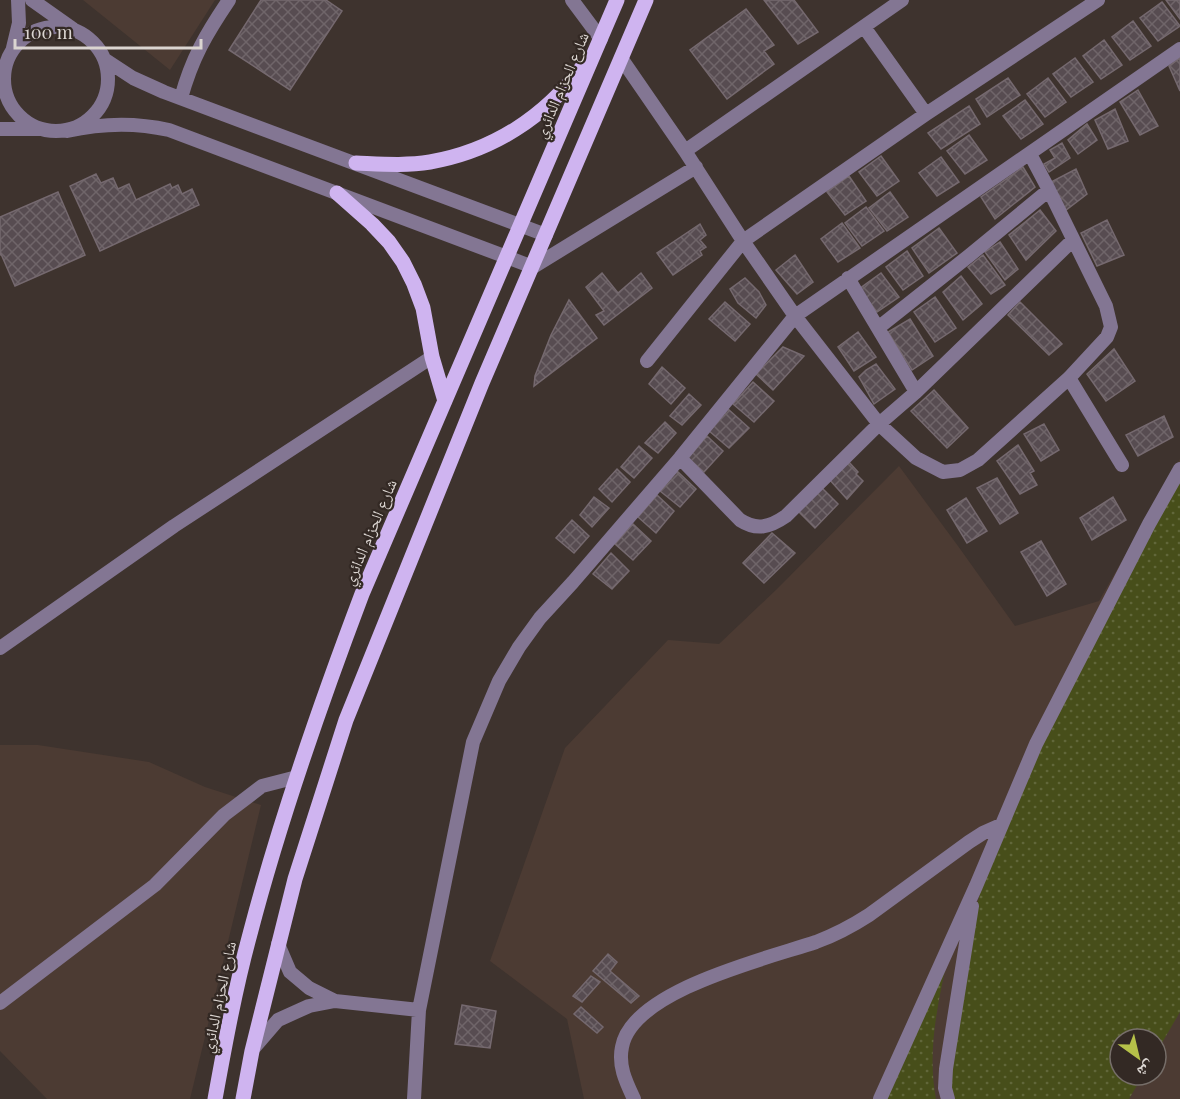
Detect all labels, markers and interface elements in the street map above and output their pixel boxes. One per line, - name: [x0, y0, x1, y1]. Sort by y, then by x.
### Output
- scale bar: [15, 12, 201, 50]
- text: 100 m: [24, 20, 73, 44]
- street label: شارع الحزام الدائري: [529, 29, 596, 143]
- street label: شارع الحزام الدائري: [337, 476, 404, 590]
- street label: شارع الحزام الدائري: [196, 939, 243, 1055]
- north arrow: [1108, 1027, 1168, 1087]
- text: ش: [1134, 1056, 1160, 1083]

